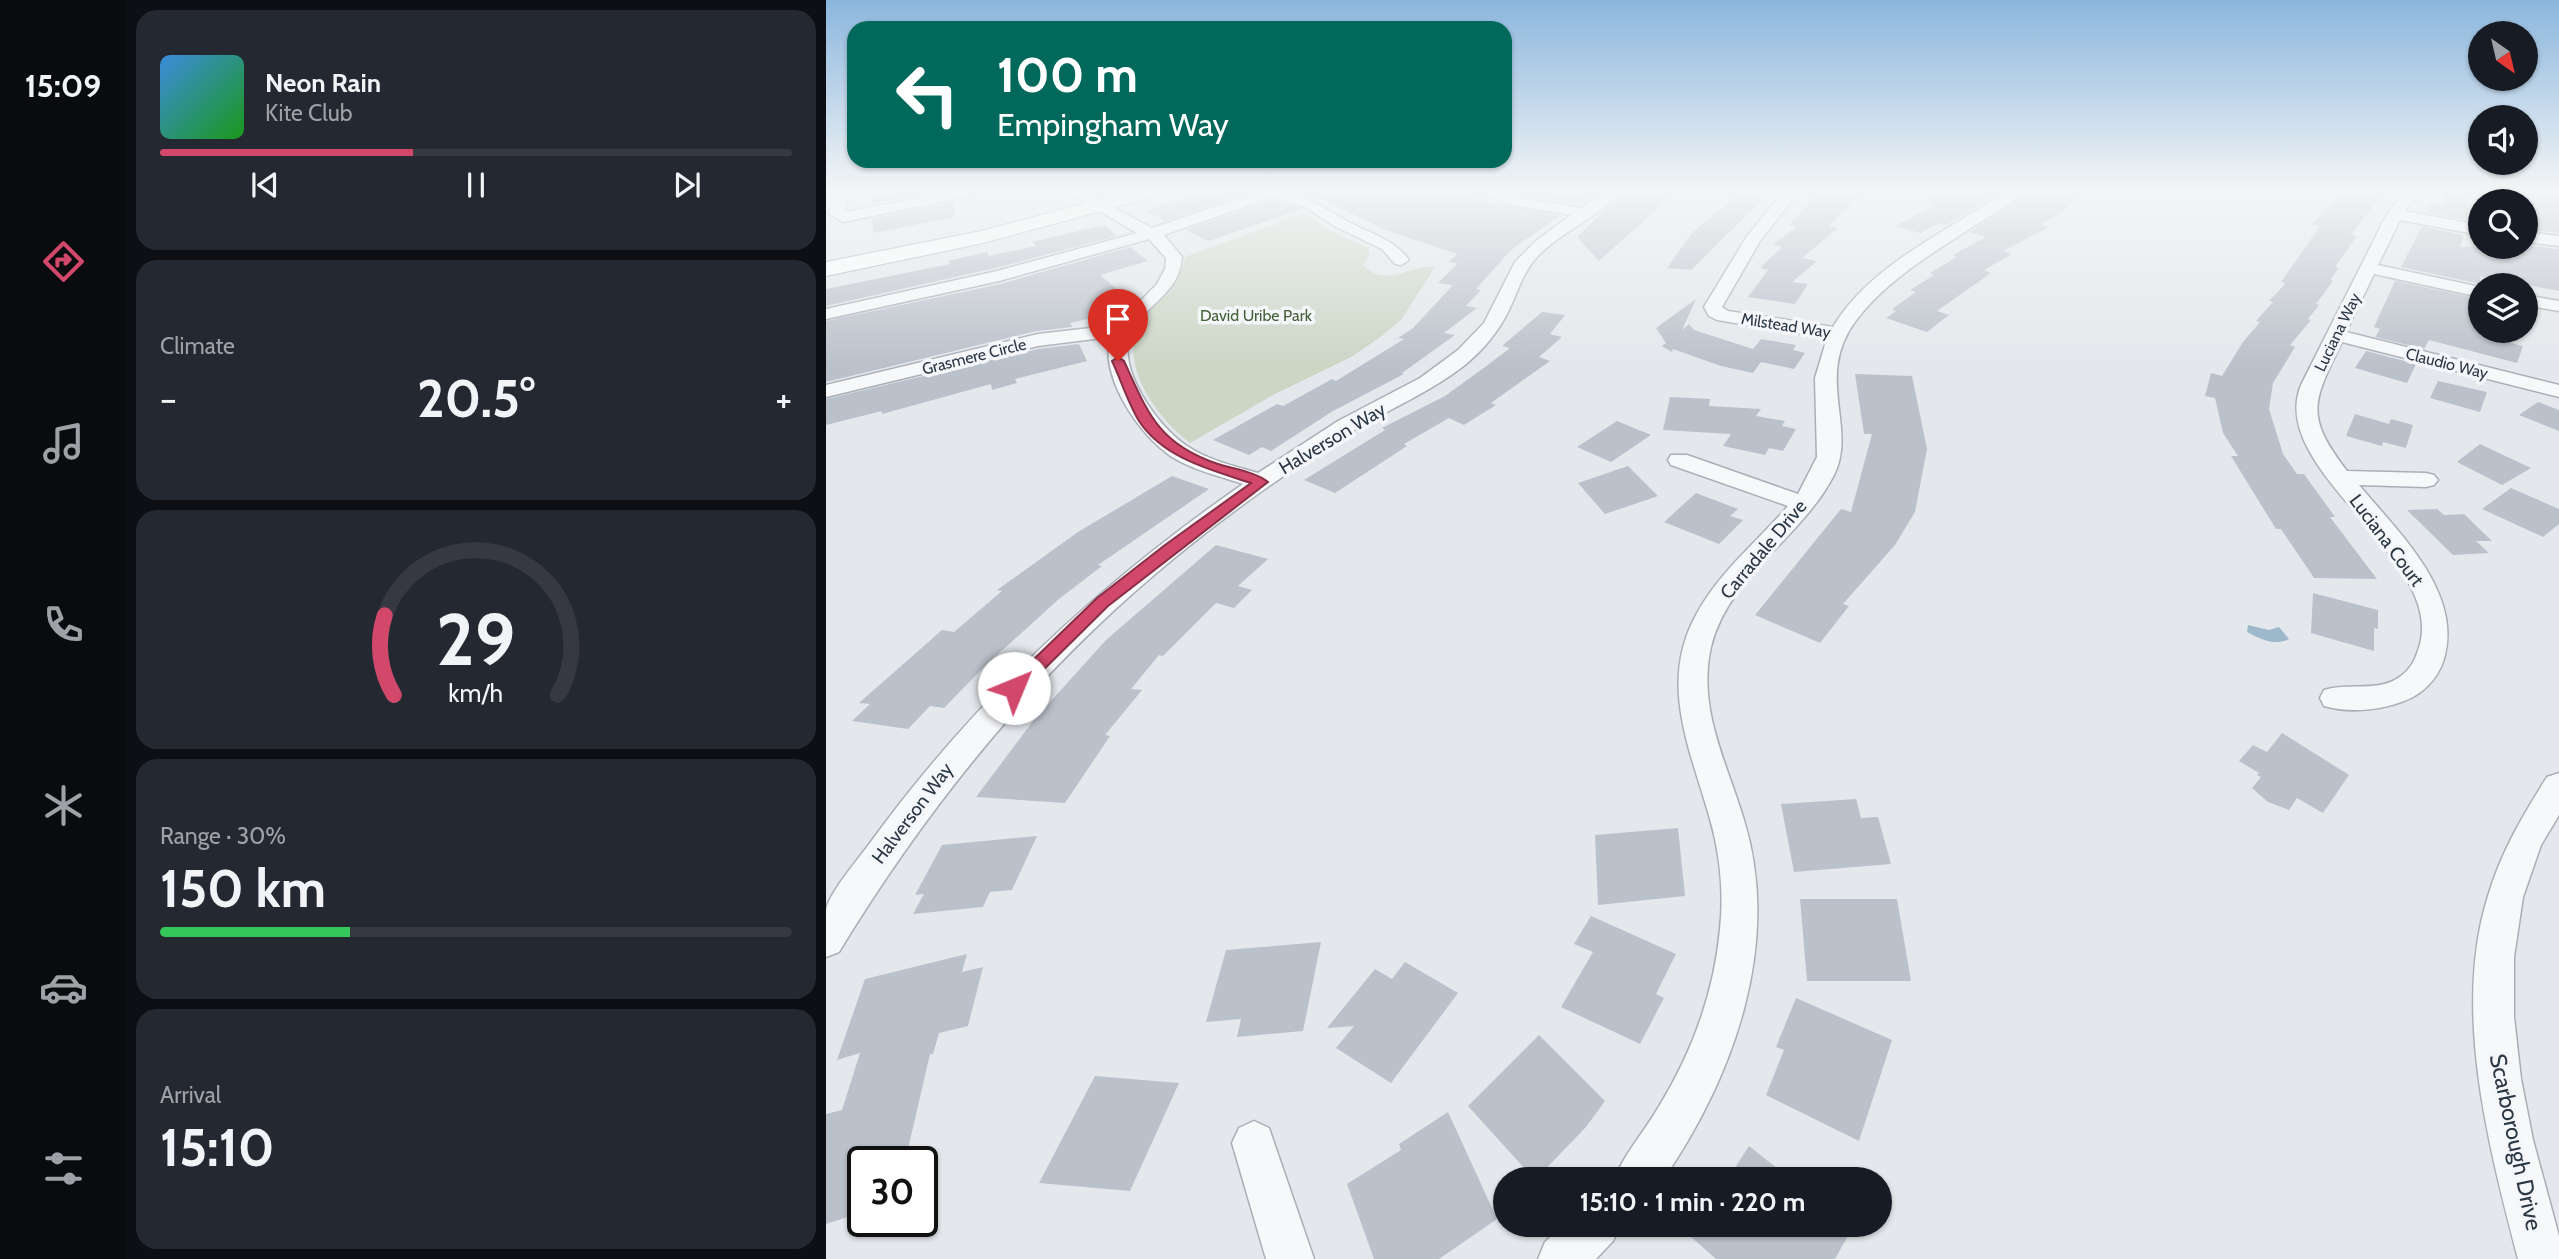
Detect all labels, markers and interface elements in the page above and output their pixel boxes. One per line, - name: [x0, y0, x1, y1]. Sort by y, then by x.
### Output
- north arrow: [2468, 21, 2538, 91]
- map controls: [2468, 21, 2538, 343]
- text: 100 m: [997, 45, 1138, 104]
- icon: left: [882, 49, 973, 140]
- text: 15:09: [25, 66, 101, 105]
- text: Neon Rain: [265, 67, 381, 99]
- text: Kite Club: [265, 99, 352, 127]
- text: Empingham Way: [997, 105, 1229, 144]
- button: sound: [2468, 105, 2538, 175]
- icon: previous: [246, 166, 284, 204]
- icon: pause: [457, 166, 495, 204]
- icon: next: [668, 166, 706, 204]
- button: search: [2468, 189, 2538, 259]
- icon: directions: [39, 237, 88, 286]
- button: layers: [2468, 273, 2538, 343]
- pin: [1088, 289, 1148, 361]
- street label: Luciana Way: [2310, 290, 2365, 374]
- icon: arrive: [1099, 300, 1137, 338]
- park label: David Uribe Park: [1200, 306, 1313, 325]
- street label: Milstead Way: [1740, 309, 1832, 342]
- text: Climate: [160, 332, 235, 360]
- street label: Grasmere Circle: [920, 334, 1028, 379]
- street label: Claudio Way: [2404, 344, 2490, 383]
- text: 20.5°: [417, 367, 535, 430]
- text: −: [160, 375, 177, 422]
- text: +: [775, 375, 792, 422]
- street label: Halverson Way: [1275, 397, 1390, 479]
- icon: music: [39, 419, 88, 468]
- street label: Luciana Court: [2344, 490, 2429, 591]
- street label: Carradale Drive: [1715, 495, 1812, 604]
- text: 29: [436, 596, 516, 684]
- icon: phone: [39, 600, 88, 649]
- position arrow: [977, 651, 1051, 725]
- text: km/h: [449, 678, 503, 708]
- street label: Halverson Way: [867, 758, 958, 868]
- icon: climate: [39, 781, 88, 830]
- text: Range · 30%: [160, 822, 286, 850]
- text: 150 km: [160, 857, 326, 920]
- icon: car: [39, 963, 88, 1012]
- street label: Scarborough Drive: [2484, 1051, 2548, 1233]
- text: Arrival: [160, 1081, 221, 1109]
- text: 15:10: [160, 1116, 275, 1179]
- icon: filters: [39, 1144, 88, 1193]
- speed limit sign: 30: [847, 1146, 938, 1237]
- text: 15:10 · 1 min · 220 m: [1580, 1186, 1805, 1218]

